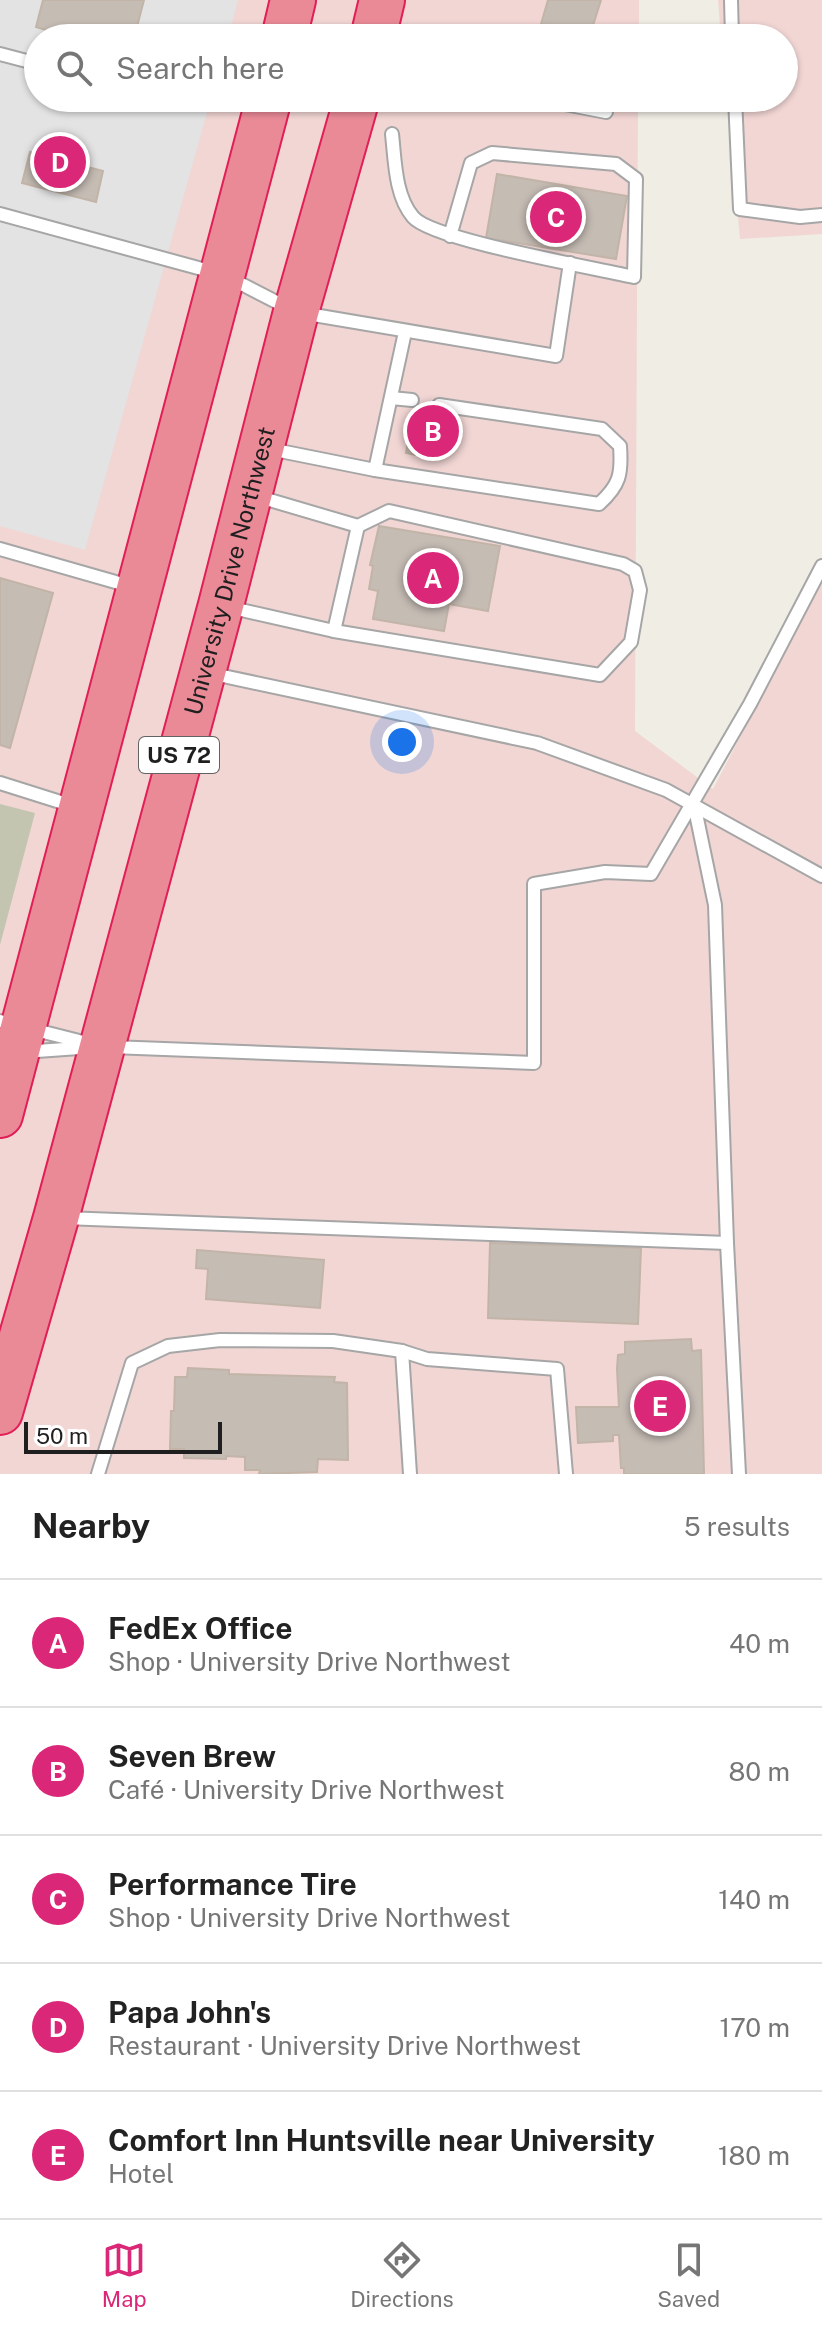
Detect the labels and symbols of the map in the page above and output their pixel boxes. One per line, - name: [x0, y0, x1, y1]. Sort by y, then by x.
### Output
- pin: D: [34, 132, 86, 192]
- pin: C: [530, 187, 582, 247]
- pin: B: [407, 401, 459, 461]
- street label: University Drive Northwest: [178, 423, 280, 718]
- pin: A: [407, 548, 459, 608]
- your location: [382, 722, 422, 762]
- road number: US 72: [139, 737, 219, 773]
- pin: E: [634, 1376, 686, 1436]
- scale bar: [24, 1418, 222, 1454]

